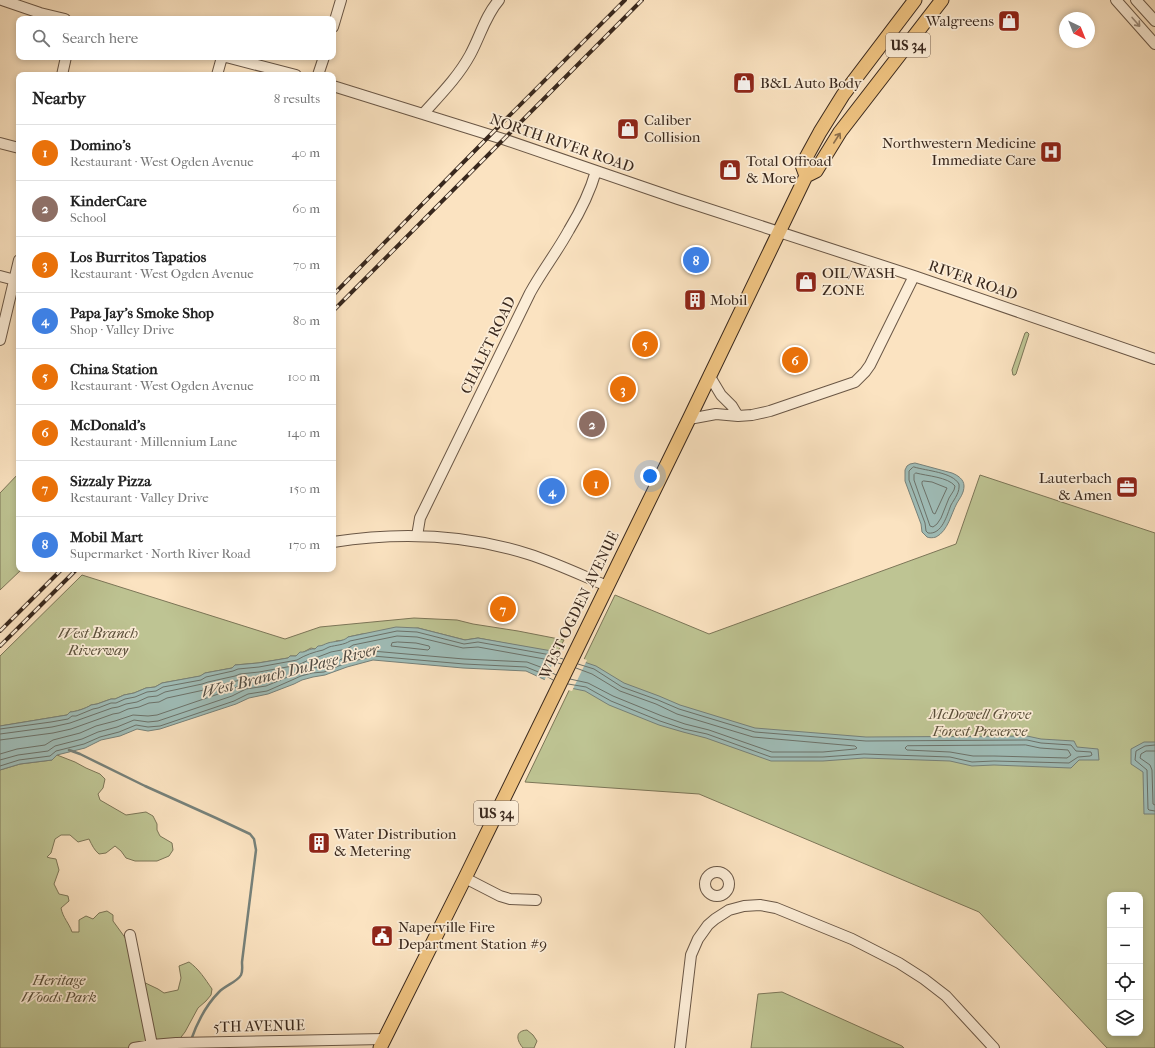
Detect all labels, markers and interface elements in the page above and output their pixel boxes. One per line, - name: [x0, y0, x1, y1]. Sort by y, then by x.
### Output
- shop icon: Walgreens: [996, 8, 1022, 34]
- place label: Walgreens: [925, 12, 994, 30]
- north arrow: [1059, 12, 1095, 48]
- search box: [16, 16, 336, 60]
- one-way arrow: [1131, 17, 1140, 27]
- icon: search: [30, 27, 52, 49]
- text: Search here: [62, 29, 138, 47]
- road number: US 34: [886, 33, 930, 57]
- shop icon: B&L Auto Body: [731, 70, 757, 96]
- place label: B&L Auto Body: [760, 74, 863, 92]
- text: Nearby: [32, 88, 86, 108]
- text: 8 results: [274, 91, 320, 106]
- street label: NORTH RIVER ROAD: [487, 110, 637, 176]
- place label: Caliber Collision: [644, 111, 701, 146]
- shop icon: Caliber Collision: [615, 116, 641, 142]
- one-way arrow: [833, 133, 841, 144]
- place label: Northwestern Medicine Immediate Care: [882, 134, 1037, 169]
- text: Domino's: [70, 136, 131, 154]
- hospital icon: Northwestern Medicine Immediate Care: [1038, 139, 1064, 165]
- text: 1: [43, 145, 47, 160]
- text: 40 m: [292, 145, 320, 160]
- place label: Total Offroad & More: [746, 152, 832, 187]
- text: Restaurant · West Ogden Avenue: [70, 154, 254, 169]
- shop icon: Total Offroad & More: [717, 157, 743, 183]
- text: KinderCare: [70, 192, 147, 210]
- text: 2: [42, 201, 48, 216]
- text: 60 m: [292, 201, 320, 216]
- text: School: [70, 210, 106, 225]
- pin: 8: [683, 245, 709, 275]
- text: Los Burritos Tapatios: [70, 248, 206, 266]
- street label: RIVER ROAD: [926, 256, 1020, 304]
- text: 3: [42, 257, 48, 272]
- text: 70 m: [293, 257, 320, 272]
- place label: OIL/WASH ZONE: [822, 264, 896, 299]
- text: Restaurant · West Ogden Avenue: [70, 266, 254, 281]
- shop icon: OIL/WASH ZONE: [793, 269, 819, 295]
- building icon: Mobil: [682, 287, 708, 313]
- place label: Mobil: [710, 291, 747, 309]
- street label: CHALET ROAD: [457, 293, 519, 397]
- text: Papa Jay's Smoke Shop: [70, 304, 214, 322]
- text: 4: [41, 313, 49, 328]
- text: 80 m: [293, 313, 320, 328]
- text: Shop · Valley Drive: [70, 322, 174, 337]
- pin: 5: [632, 329, 658, 359]
- pin: 6: [782, 345, 808, 375]
- text: China Station: [70, 360, 158, 378]
- text: 5: [42, 369, 48, 384]
- text: 100 m: [287, 369, 320, 384]
- pin: 3: [610, 374, 636, 404]
- text: Restaurant · West Ogden Avenue: [70, 378, 254, 393]
- pin: 2: [579, 409, 605, 439]
- text: McDonald's: [70, 416, 146, 434]
- text: 6: [41, 425, 49, 440]
- text: 140 m: [287, 425, 320, 440]
- text: Restaurant · Millennium Lane: [70, 434, 237, 449]
- your location: [640, 466, 660, 486]
- pin: 1: [583, 468, 609, 498]
- place label: Lauterbach & Amen: [1039, 469, 1113, 504]
- text: Sizzaly Pizza: [70, 472, 151, 490]
- office icon: Lauterbach & Amen: [1114, 474, 1140, 500]
- pin: 4: [539, 476, 565, 506]
- text: 7: [42, 481, 48, 496]
- text: 150 m: [289, 481, 320, 496]
- text: Restaurant · Valley Drive: [70, 490, 209, 505]
- text: Mobil Mart: [70, 528, 143, 546]
- street label: WEST OGDEN AVENUE: [535, 528, 623, 683]
- text: 8: [42, 537, 48, 552]
- text: 170 m: [288, 537, 320, 552]
- text: Supermarket · North River Road: [70, 546, 250, 561]
- pin: 7: [490, 594, 516, 624]
- park label: West Branch Riverway: [58, 624, 138, 659]
- water label: West Branch DuPage River: [199, 639, 383, 702]
- park label: McDowell Grove Forest Preserve: [928, 705, 1032, 740]
- road number: US 34: [474, 801, 518, 825]
- place label: Water Distribution & Metering: [333, 825, 457, 860]
- building icon: Water Distribution & Metering: [306, 830, 332, 856]
- map controls: [1107, 892, 1143, 1036]
- button: +: [1107, 892, 1143, 928]
- place label: Naperville Fire Department Station #9: [398, 918, 547, 953]
- public building icon: Naperville Fire Department Station #9: [369, 923, 395, 949]
- button: −: [1107, 928, 1143, 964]
- button: locate: [1107, 964, 1143, 1000]
- park label: Heritage Woods Park: [21, 971, 97, 1006]
- button: layers: [1107, 1000, 1143, 1036]
- street label: 5TH AVENUE: [213, 1016, 305, 1036]

